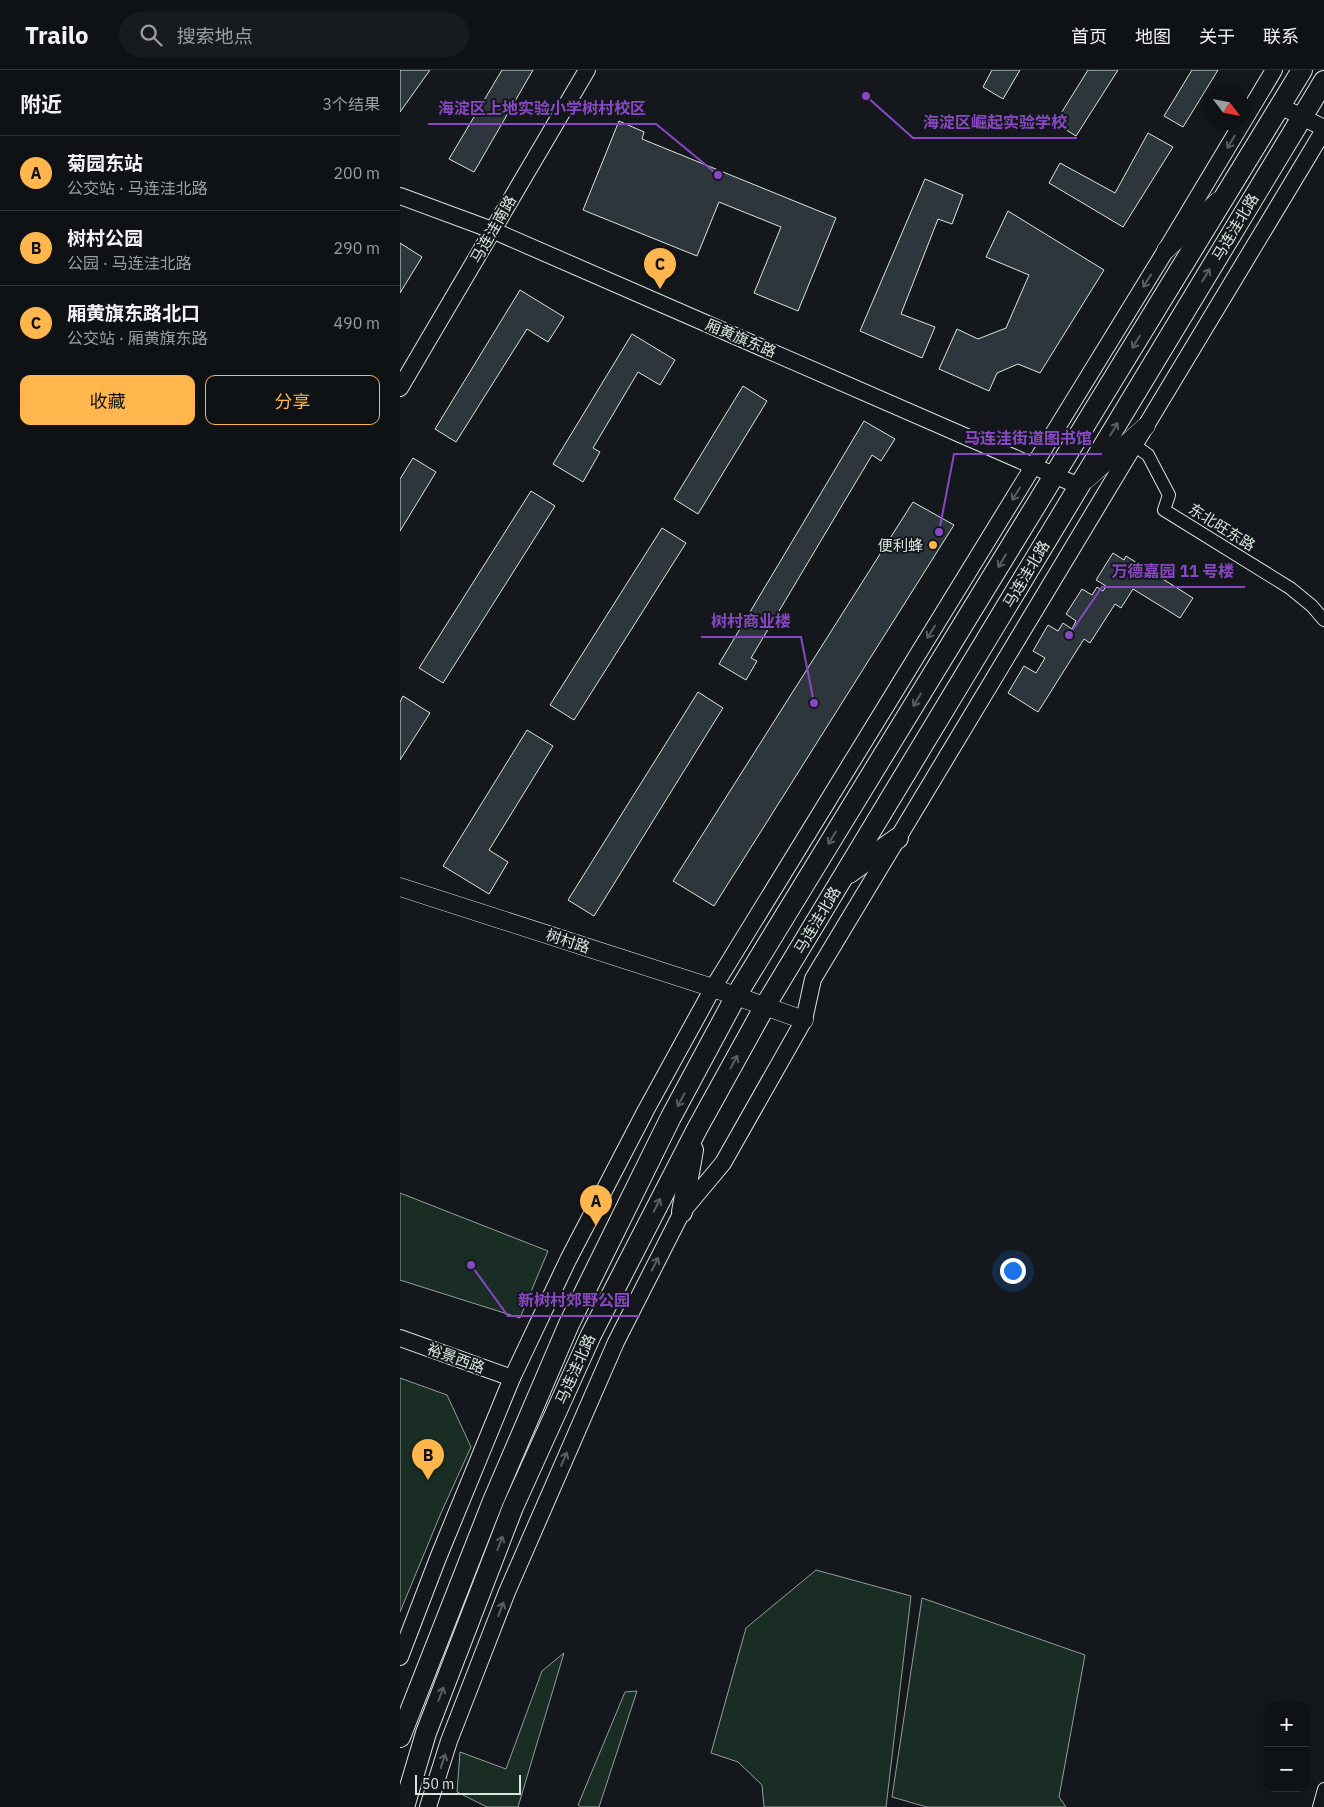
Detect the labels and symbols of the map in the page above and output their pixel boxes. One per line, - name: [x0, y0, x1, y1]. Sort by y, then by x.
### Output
- north arrow: [1204, 85, 1249, 130]
- callout: 海淀区上地实验小学树村校区: [428, 93, 656, 124]
- text: 海淀区上地实验小学树村校区: [438, 98, 646, 118]
- callout: 海淀区崛起实验学校: [913, 107, 1077, 138]
- text: 海淀区崛起实验学校: [923, 112, 1068, 132]
- one-way arrow: [1225, 134, 1235, 148]
- street label: 马连洼北路: [1208, 190, 1262, 264]
- street label: 马连洼南路: [466, 192, 520, 266]
- pin: C: [644, 248, 676, 289]
- one-way arrow: [1202, 268, 1212, 282]
- one-way arrow: [1141, 273, 1151, 287]
- street label: 厢黄旗东路: [703, 315, 779, 361]
- one-way arrow: [1131, 334, 1141, 348]
- one-way arrow: [1109, 422, 1119, 436]
- callout: 马连洼街道图书馆: [954, 423, 1102, 454]
- text: 马连洼街道图书馆: [964, 428, 1092, 448]
- one-way arrow: [1011, 486, 1021, 500]
- street label: 东北旺东路: [1185, 499, 1259, 555]
- place label: 便利蜂: [878, 536, 923, 555]
- street label: 马连洼北路: [999, 537, 1053, 611]
- marker: 便利蜂: [927, 539, 939, 551]
- one-way arrow: [997, 554, 1007, 568]
- callout: 万德嘉园 11 号楼: [1102, 556, 1245, 587]
- text: 万德嘉园 11 号楼: [1112, 561, 1234, 581]
- callout: 树村商业楼: [701, 606, 801, 637]
- text: 树村商业楼: [711, 611, 791, 631]
- one-way arrow: [926, 625, 936, 639]
- one-way arrow: [912, 692, 922, 706]
- one-way arrow: [827, 831, 837, 845]
- street label: 马连洼北路: [790, 883, 844, 957]
- street label: 树村路: [544, 925, 592, 957]
- one-way arrow: [729, 1055, 739, 1070]
- one-way arrow: [676, 1092, 686, 1107]
- pin: A: [580, 1185, 612, 1226]
- one-way arrow: [652, 1198, 662, 1213]
- one-way arrow: [651, 1257, 660, 1272]
- your location: [1000, 1258, 1026, 1284]
- callout: 新树村郊野公园: [508, 1285, 640, 1316]
- text: 新树村郊野公园: [518, 1290, 630, 1310]
- street label: 马连洼北路: [551, 1331, 599, 1407]
- street label: 裕景西路: [425, 1339, 487, 1377]
- pin: B: [412, 1439, 444, 1480]
- one-way arrow: [560, 1452, 570, 1467]
- one-way arrow: [495, 1536, 505, 1551]
- one-way arrow: [497, 1601, 506, 1616]
- one-way arrow: [437, 1687, 446, 1702]
- one-way arrow: [439, 1753, 448, 1769]
- scale bar: [415, 1772, 521, 1795]

